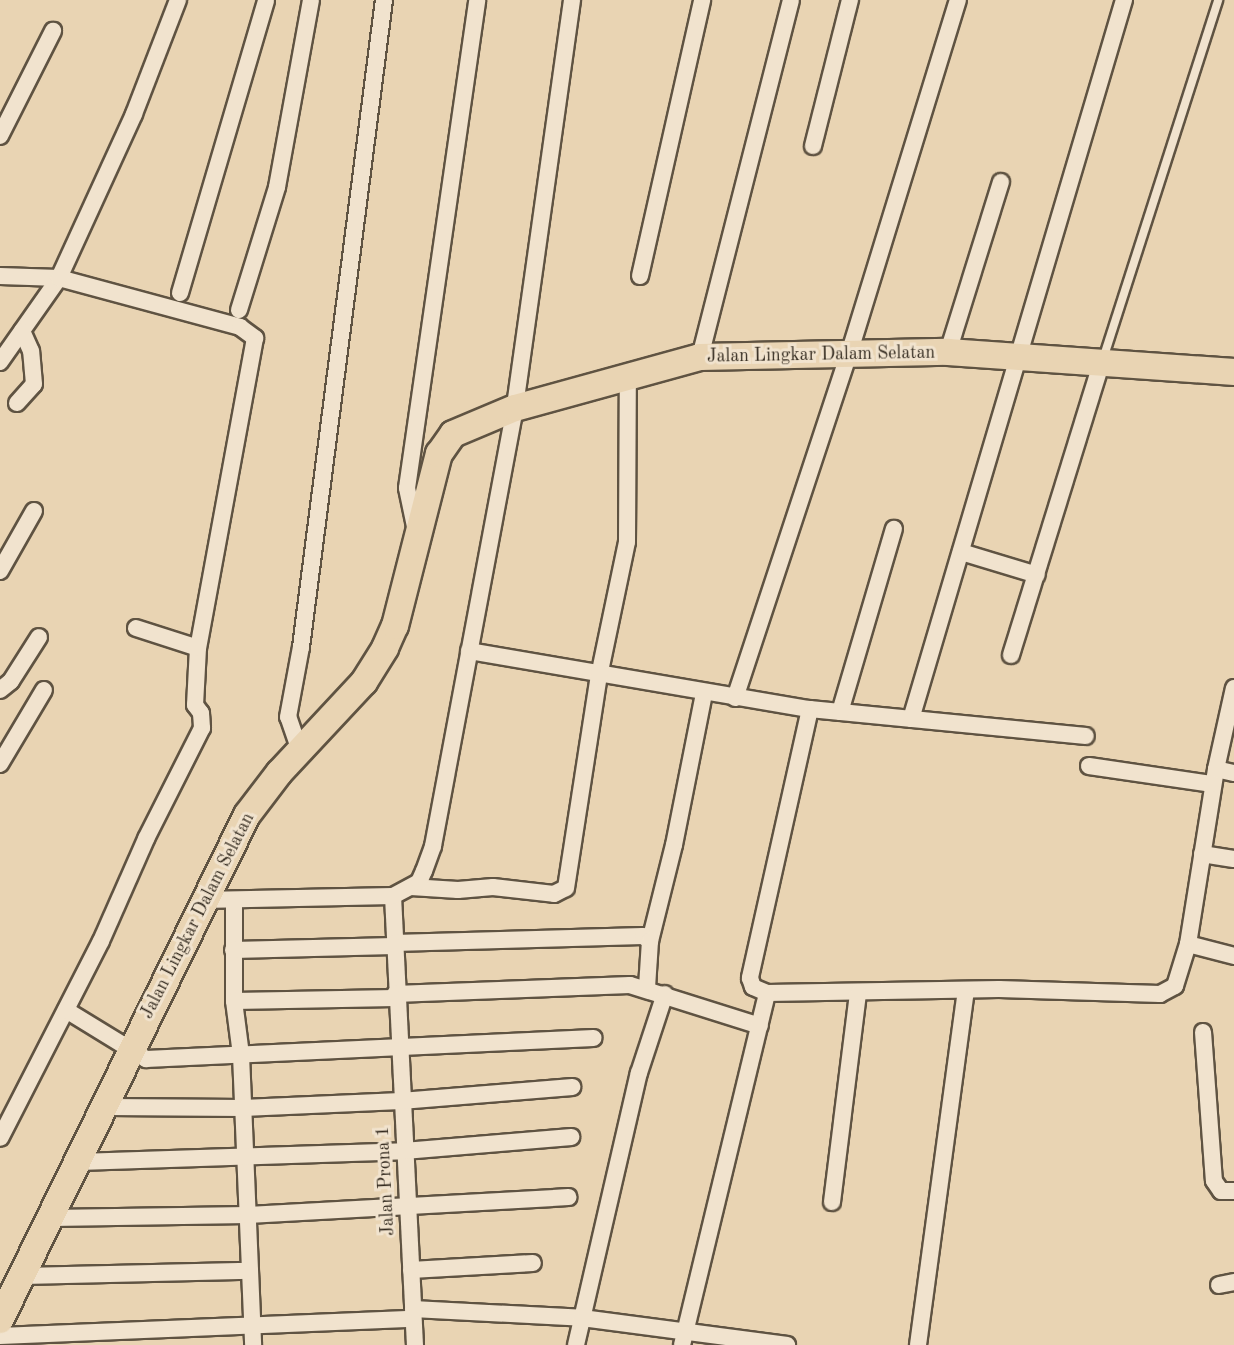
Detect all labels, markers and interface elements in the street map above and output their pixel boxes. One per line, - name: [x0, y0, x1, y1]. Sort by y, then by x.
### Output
- street label: Jalan Lingkar Dalam Selatan: [707, 342, 935, 368]
- street label: Jalan Lingkar Dalam Selatan: [137, 809, 259, 1023]
- street label: Jalan Prona 1: [372, 1126, 400, 1236]

